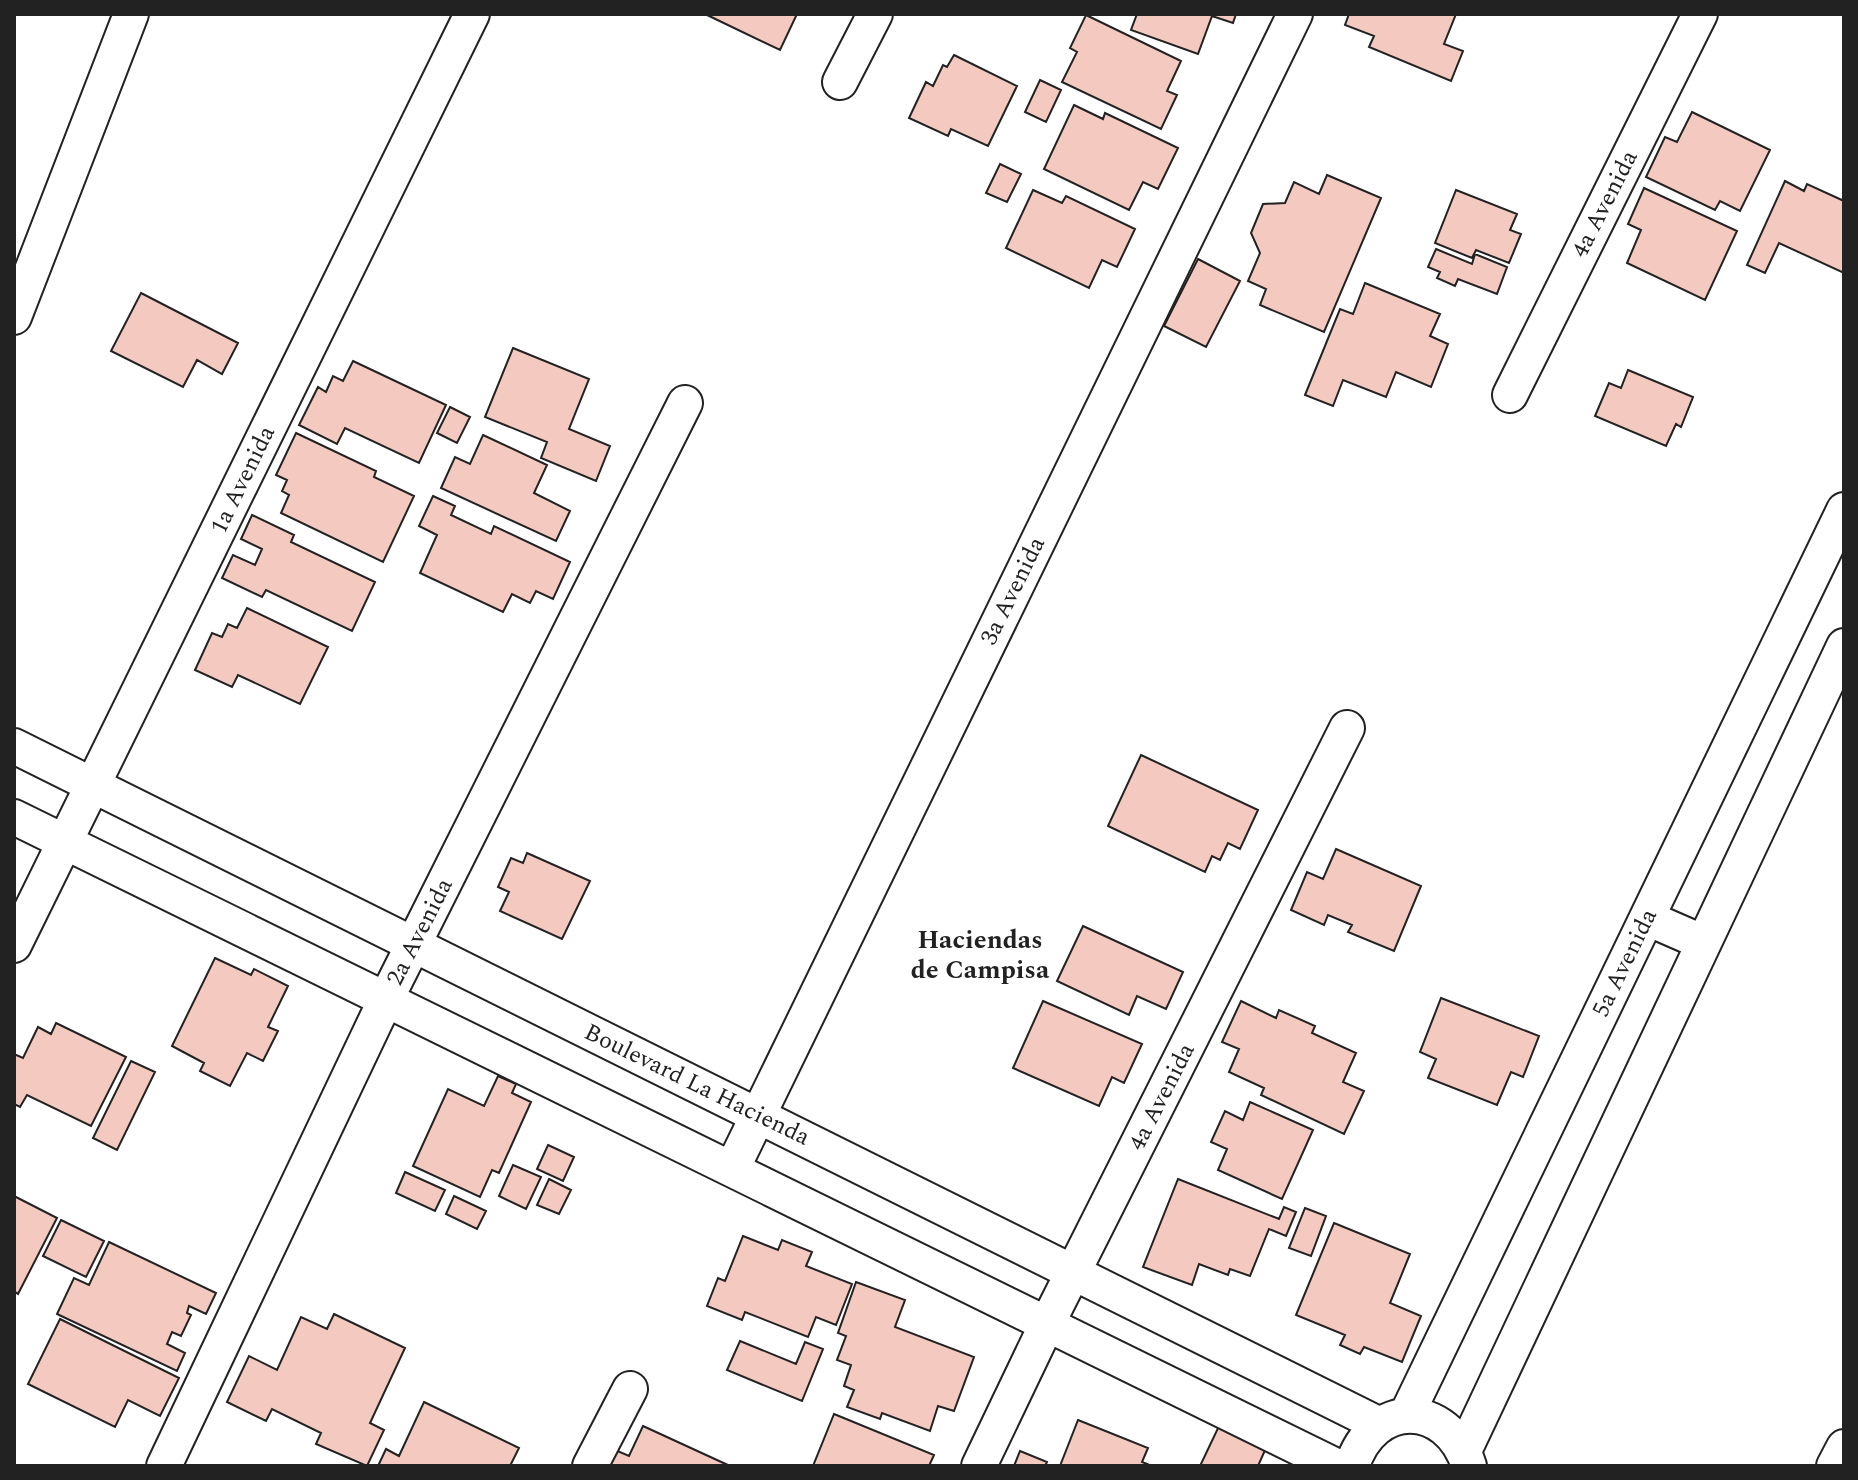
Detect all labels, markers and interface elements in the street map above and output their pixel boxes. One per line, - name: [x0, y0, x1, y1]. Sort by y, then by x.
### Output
- street label: 4a Avenida: [1563, 144, 1648, 264]
- street label: 1a Avenida: [201, 420, 285, 540]
- street label: 3a Avenida: [971, 531, 1055, 651]
- street label: 2a Avenida: [378, 872, 463, 992]
- street label: 5a Avenida: [1583, 903, 1667, 1023]
- district label: Haciendas de Campisa: [911, 920, 1050, 990]
- street label: Boulevard La Hacienda: [578, 1015, 816, 1155]
- street label: 4a Avenida: [1120, 1037, 1205, 1157]

